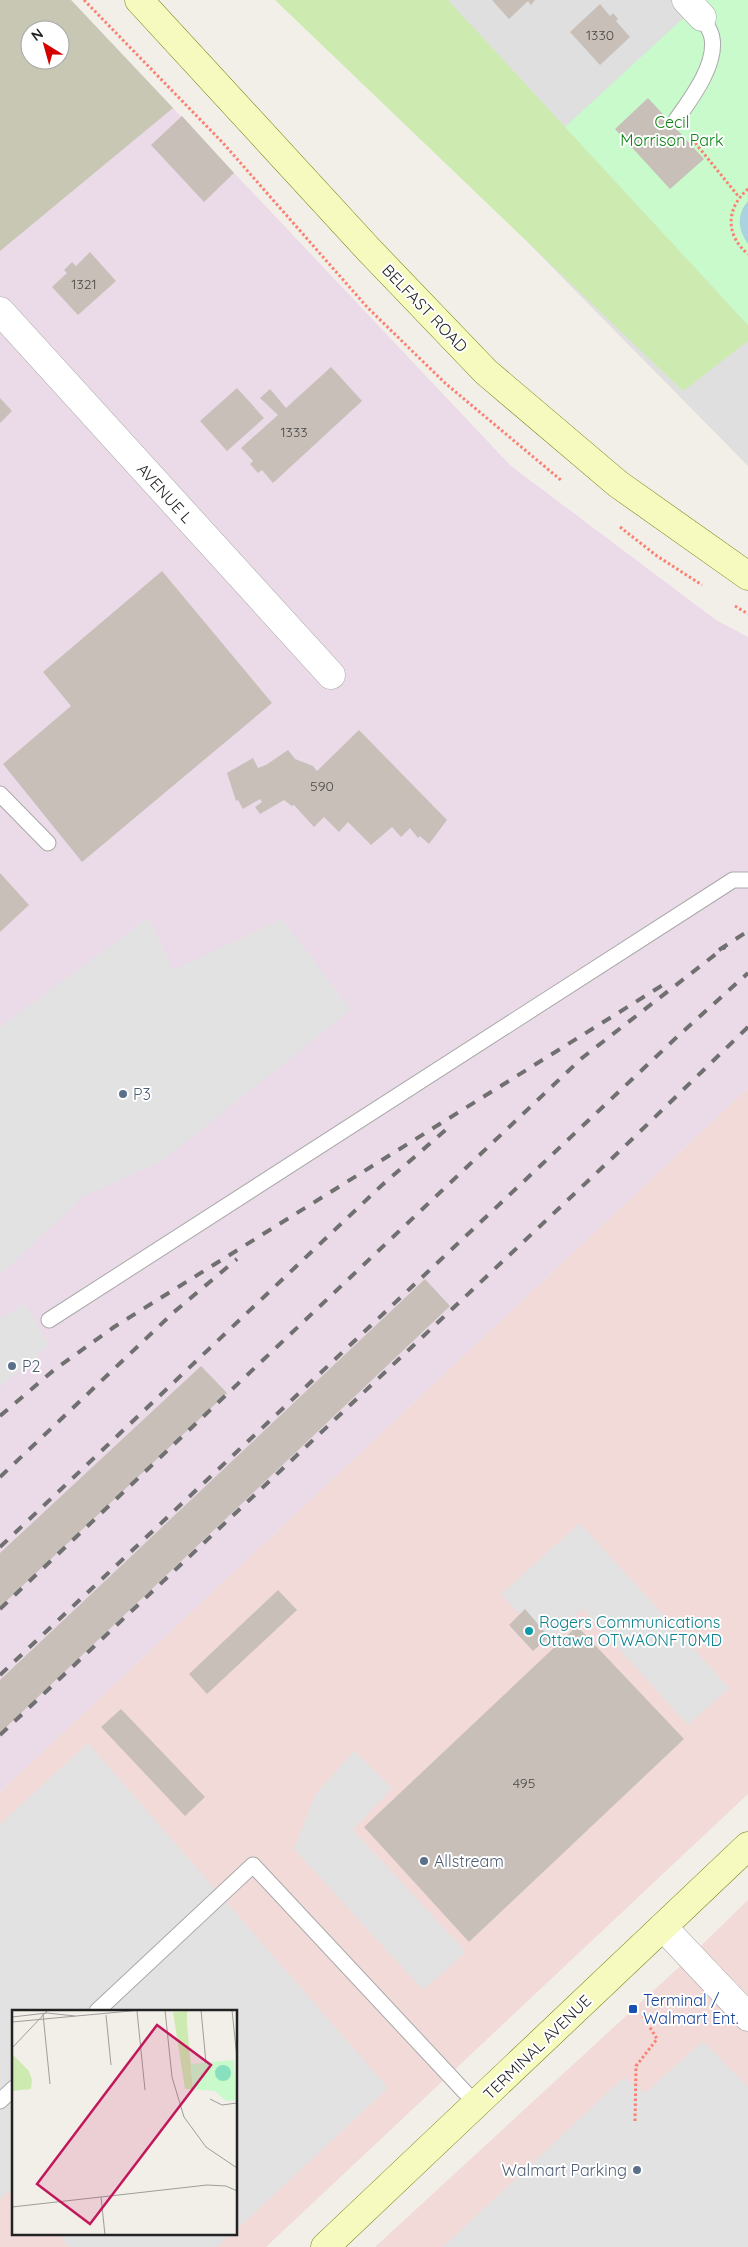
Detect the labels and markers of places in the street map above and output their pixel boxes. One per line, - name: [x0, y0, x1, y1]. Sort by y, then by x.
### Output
- place label: P3: [133, 1084, 151, 1104]
- marker: P3: [117, 1088, 129, 1100]
- place label: P2: [22, 1356, 41, 1376]
- marker: P2: [6, 1360, 18, 1372]
- place label: Rogers Communications Ottawa OTWAONFT0MD: [539, 1612, 722, 1650]
- marker: Rogers Communications Ottawa OTWAONFT0MD: [523, 1625, 535, 1637]
- place label: Allstream: [434, 1851, 504, 1871]
- marker: Allstream: [418, 1855, 430, 1867]
- place label: Terminal / Walmart Ent.: [643, 1990, 739, 2028]
- marker: Terminal / Walmart Ent.: [627, 2003, 639, 2015]
- place label: Walmart Parking: [502, 2160, 627, 2180]
- marker: Walmart Parking: [631, 2164, 643, 2176]

